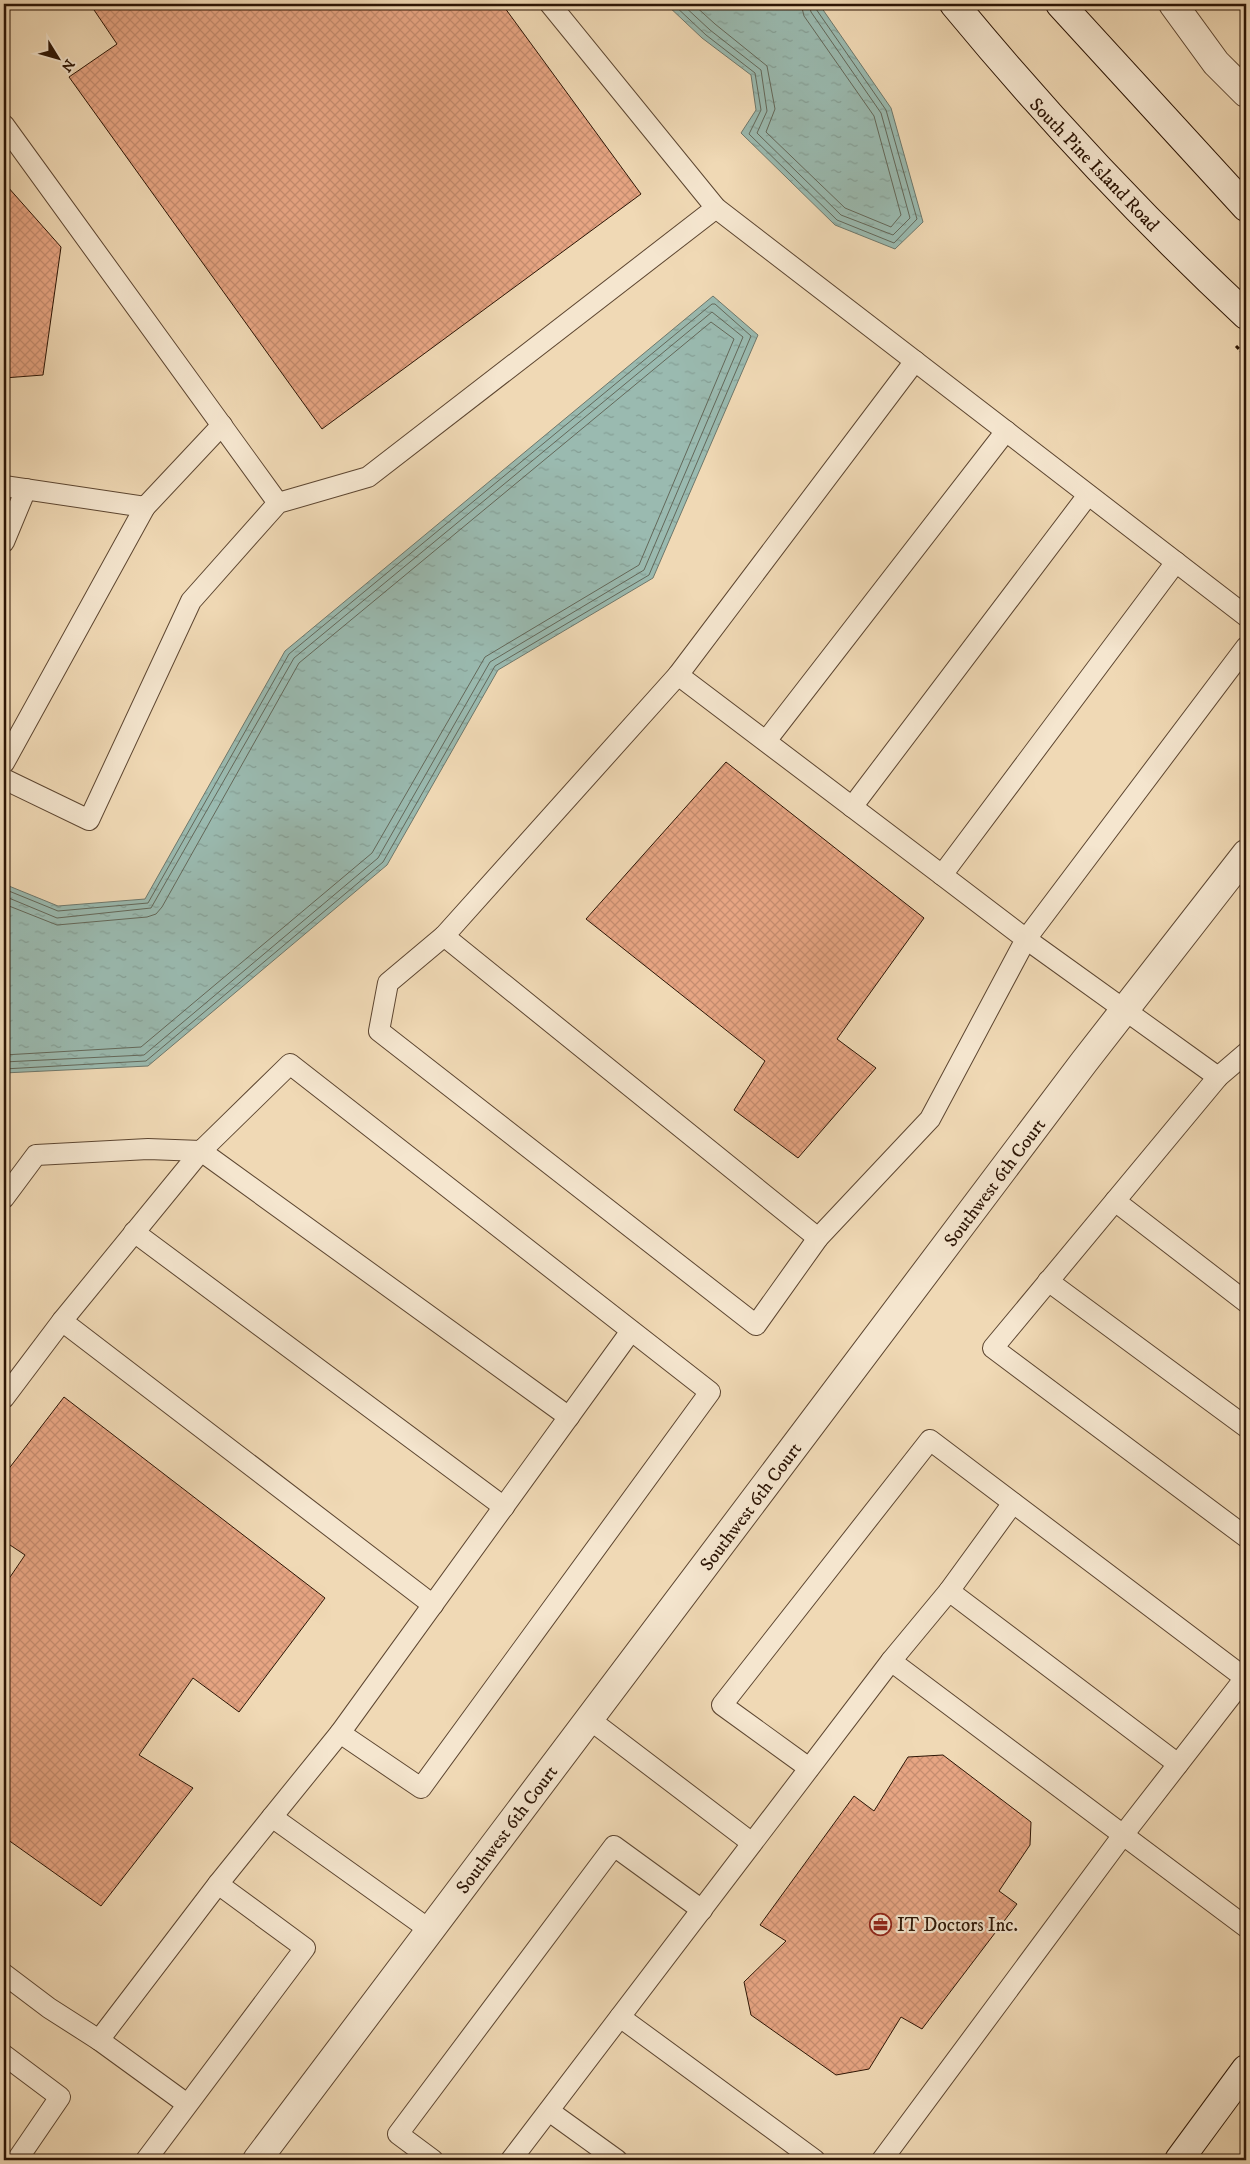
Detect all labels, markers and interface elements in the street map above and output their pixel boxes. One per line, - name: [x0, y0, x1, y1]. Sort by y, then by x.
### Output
- north arrow: [32, 32, 82, 82]
- text: N: [57, 55, 78, 76]
- street label: South Pine Island Road: [1024, 93, 1164, 237]
- street label: Southwest 6th Court: [939, 1114, 1051, 1252]
- street label: Southwest 6th Court: [695, 1438, 807, 1576]
- street label: Southwest 6th Court: [451, 1761, 563, 1899]
- office icon: IT Doctors Inc.: [869, 1912, 893, 1936]
- place label: IT Doctors Inc.: [897, 1914, 1018, 1937]

